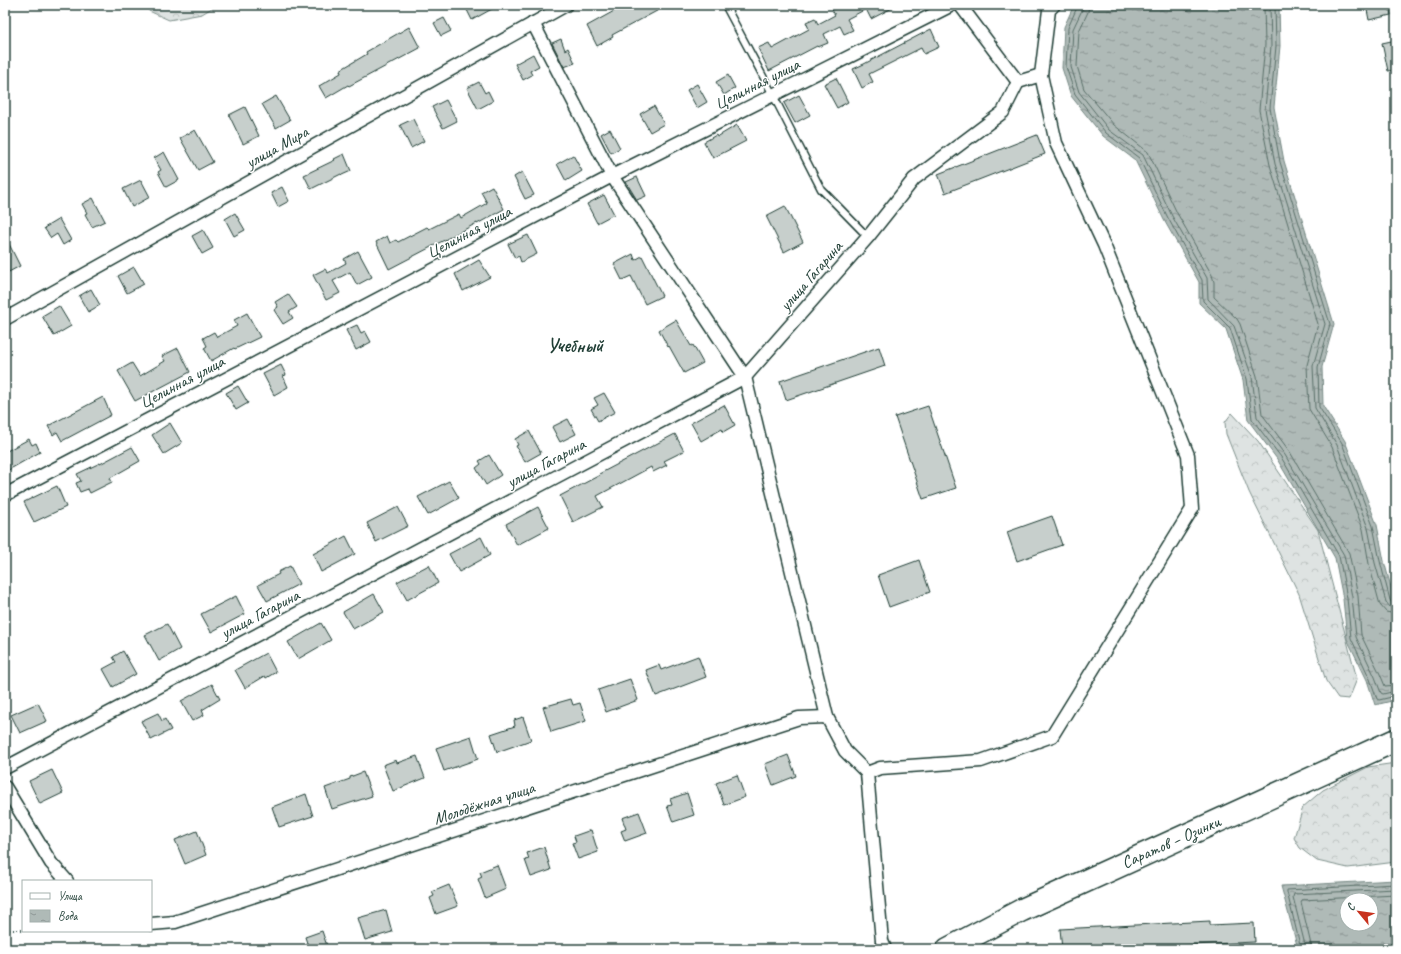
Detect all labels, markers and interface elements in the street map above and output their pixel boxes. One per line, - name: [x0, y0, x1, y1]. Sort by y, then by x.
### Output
- street label: Целинная улица: [711, 53, 805, 114]
- street label: улица Мира: [241, 121, 313, 173]
- street label: Целинная улица: [423, 200, 516, 263]
- street label: улица Гагарина: [774, 235, 848, 316]
- district label: Учебный: [547, 334, 605, 358]
- street label: Целинная улица: [136, 350, 229, 413]
- street label: улица Гагарина: [502, 433, 590, 493]
- street label: улица Гагарина: [216, 584, 304, 644]
- street label: Молодёжная улица: [431, 776, 538, 829]
- street label: Саратов – Озинки: [1118, 810, 1226, 874]
- legend: [22, 880, 152, 932]
- text: Улица: [58, 888, 83, 904]
- north arrow: [1339, 892, 1379, 932]
- text: С: [1343, 900, 1358, 913]
- text: Вода: [58, 908, 79, 924]

